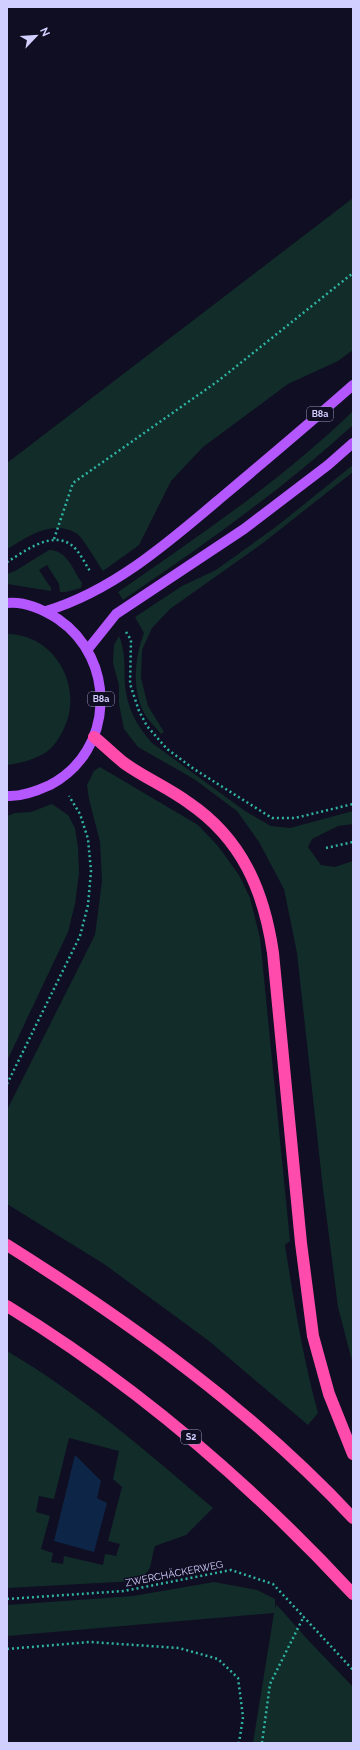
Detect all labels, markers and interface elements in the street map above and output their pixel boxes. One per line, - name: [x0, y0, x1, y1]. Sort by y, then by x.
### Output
- north arrow: [16, 16, 56, 56]
- text: N: [37, 25, 52, 39]
- road number: B8a: [307, 407, 333, 421]
- road number: B8a: [88, 692, 114, 706]
- road number: S2: [181, 1430, 201, 1444]
- street label: ZWERCHÄCKERWEG: [124, 1559, 224, 1588]

